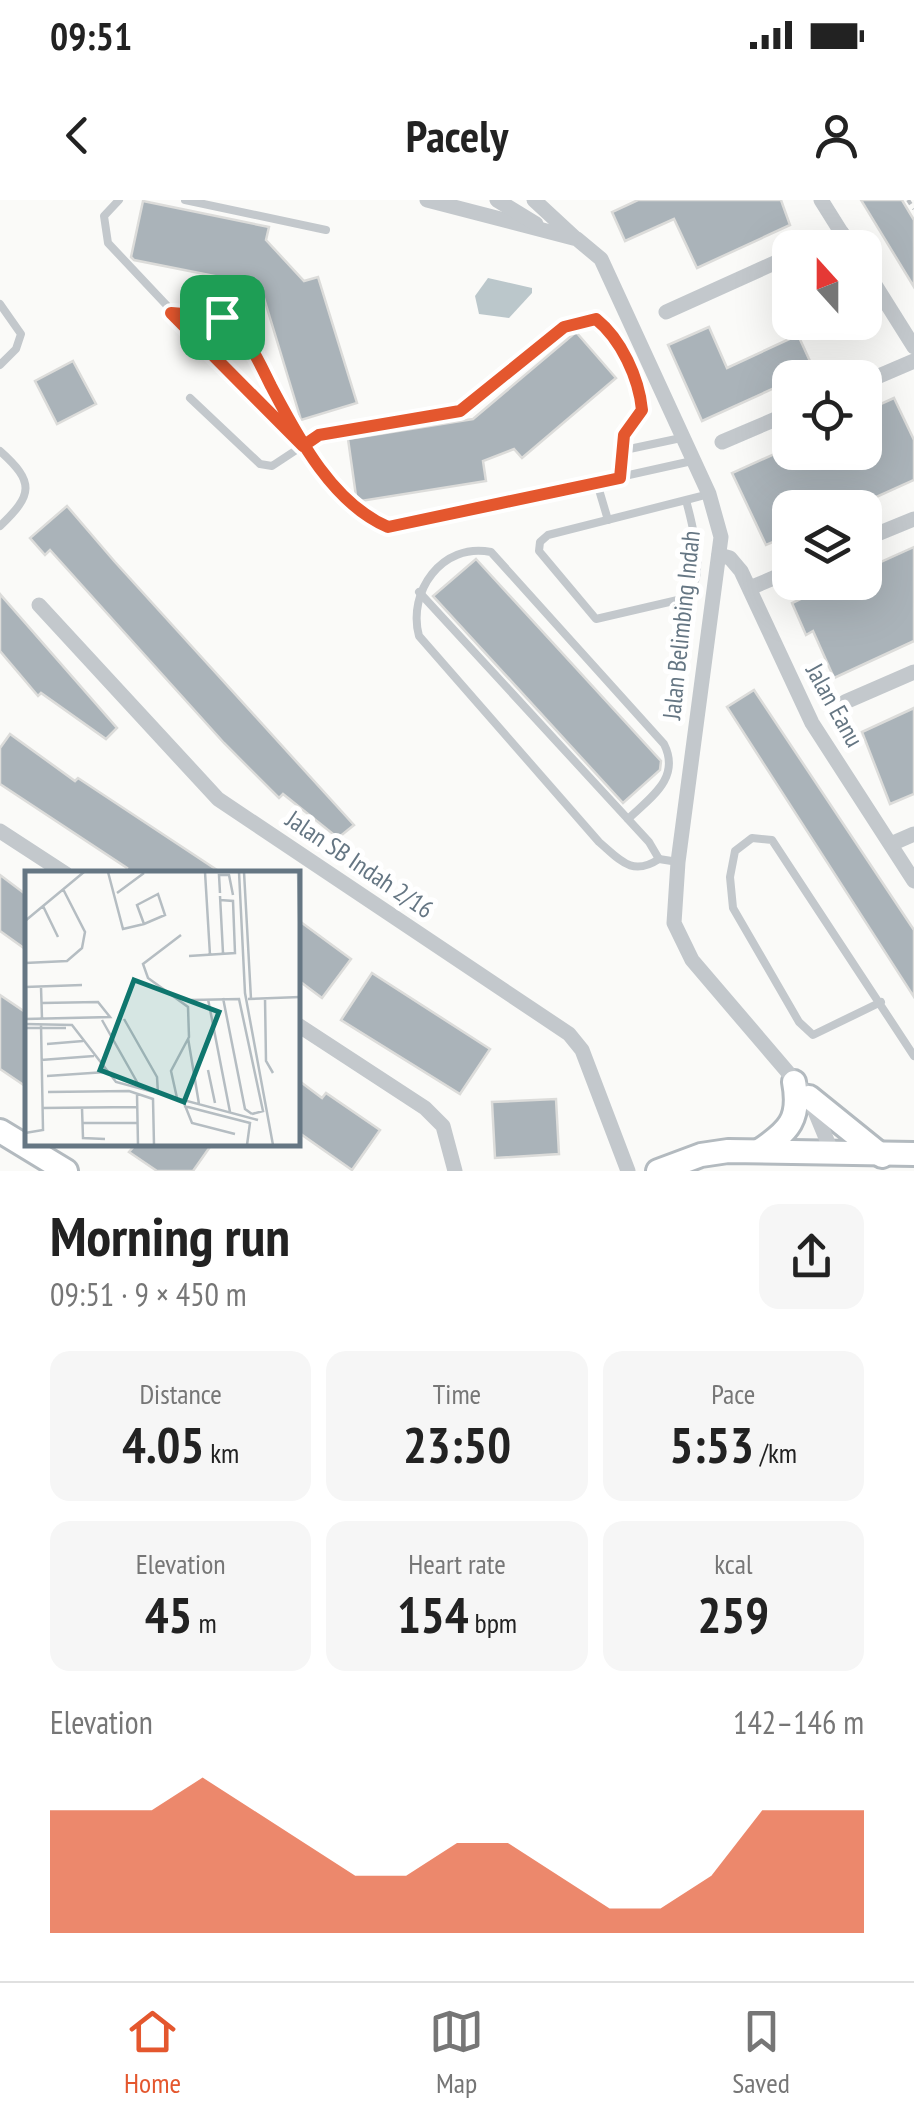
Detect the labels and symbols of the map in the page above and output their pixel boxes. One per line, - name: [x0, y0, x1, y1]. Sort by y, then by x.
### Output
- north arrow: [772, 230, 882, 340]
- pin: [180, 275, 265, 360]
- street label: Jalan Belimbing Indah: [655, 529, 707, 722]
- street label: Jalan Eanu: [799, 657, 871, 752]
- street label: Jalan SB Indah 2/16: [279, 802, 440, 925]
- inset map: [25, 871, 300, 1146]

